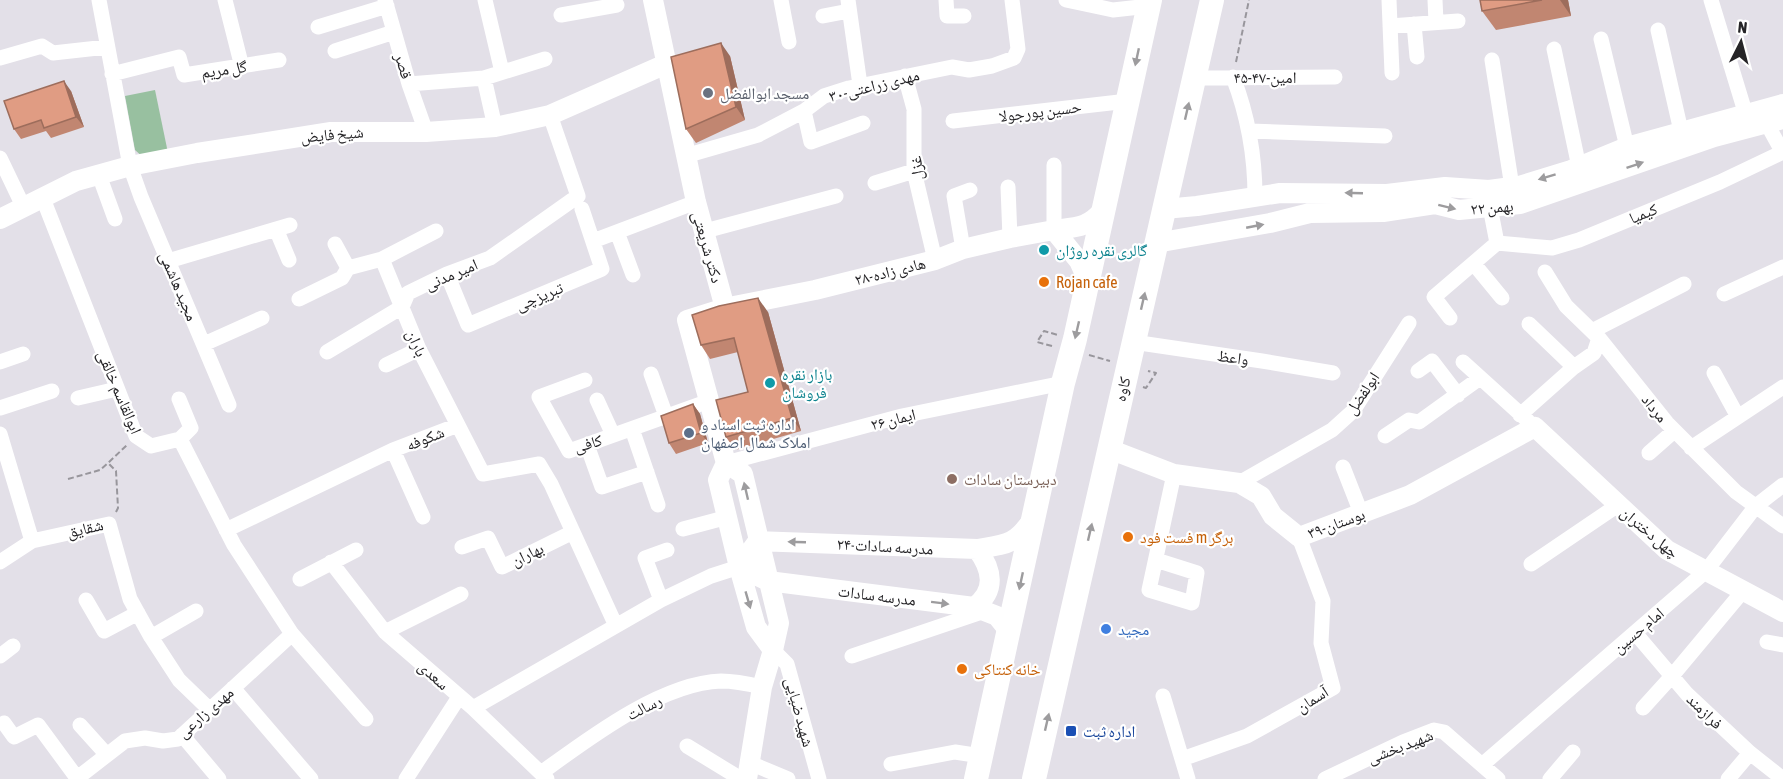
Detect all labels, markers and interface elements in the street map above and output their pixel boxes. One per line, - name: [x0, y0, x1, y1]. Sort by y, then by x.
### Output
- north arrow: [1711, 12, 1771, 72]
- text: N: [1737, 18, 1748, 37]
- one-way arrow: [1132, 48, 1141, 67]
- street label: قصر: [390, 50, 416, 81]
- street label: گل مریم: [200, 57, 249, 83]
- street label: ۳۰-مهدی زراعتی: [827, 65, 922, 107]
- street label: ۴۵-۴۷-امین: [1234, 68, 1296, 88]
- place label: مسجد ابوالفضل: [720, 84, 809, 104]
- marker: مسجد ابوالفضل: [701, 86, 715, 100]
- street label: حسین پورجولا: [998, 97, 1083, 127]
- one-way arrow: [1182, 101, 1192, 120]
- street label: شیخ فایض: [300, 122, 364, 148]
- street label: غزل: [906, 155, 928, 181]
- one-way arrow: [1626, 160, 1644, 169]
- one-way arrow: [1538, 173, 1556, 183]
- one-way arrow: [1345, 188, 1364, 197]
- street label: ۲۲ بهمن: [1470, 196, 1514, 220]
- street label: کیمیا: [1626, 199, 1660, 227]
- one-way arrow: [1438, 202, 1457, 212]
- street label: دکتر شریعتی: [687, 209, 727, 285]
- one-way arrow: [1246, 221, 1265, 230]
- place label: گالری نقره روژان: [1056, 241, 1148, 261]
- marker: گالری نقره روژان: [1037, 243, 1051, 257]
- street label: مجید هاشمی: [154, 249, 202, 324]
- street label: ۲۸-هادی زاده: [853, 254, 928, 290]
- street label: امیر مدنی: [422, 255, 481, 295]
- place label: Rojan cafe: [1056, 273, 1118, 292]
- marker: Rojan cafe: [1037, 275, 1051, 289]
- street label: تبریزچی: [513, 278, 566, 316]
- one-way arrow: [1138, 291, 1148, 310]
- one-way arrow: [1072, 320, 1081, 339]
- street label: باران: [401, 327, 431, 360]
- street label: واعظ: [1216, 346, 1250, 369]
- street label: ابوالقاسم خالقی: [92, 347, 146, 437]
- place label: بازار نقره فروشان: [782, 365, 832, 403]
- street label: ابولفضل: [1341, 368, 1384, 419]
- street label: کاوه: [1110, 375, 1135, 403]
- marker: بازار نقره فروشان: [763, 376, 777, 390]
- street label: مرداد: [1638, 390, 1672, 426]
- street label: ۲۶ ایمان: [869, 405, 918, 435]
- place label: اداره ثبت اسناد و املاک شمال اصفهان: [701, 415, 811, 453]
- street label: شکوفه: [403, 422, 447, 455]
- marker: اداره ثبت اسناد و املاک شمال اصفهان: [682, 426, 696, 440]
- street label: کافی: [572, 431, 605, 457]
- place label: دبیرستان سادات: [964, 470, 1057, 490]
- marker: دبیرستان سادات: [945, 472, 959, 486]
- one-way arrow: [741, 482, 751, 500]
- street label: چهل دختران: [1616, 503, 1683, 563]
- street label: ۳۹-بوستان: [1305, 504, 1368, 544]
- street label: شقایق: [65, 515, 105, 543]
- one-way arrow: [1086, 522, 1095, 541]
- place label: فست فود m برگر: [1140, 528, 1233, 547]
- marker: فست فود m برگر: [1121, 530, 1135, 544]
- street label: ۲۴-مدرسه سادات: [836, 534, 934, 559]
- one-way arrow: [788, 537, 807, 547]
- street label: بهاران: [508, 538, 547, 571]
- one-way arrow: [1015, 572, 1025, 590]
- street label: مدرسه سادات: [837, 581, 917, 610]
- one-way arrow: [744, 591, 754, 609]
- one-way arrow: [930, 598, 949, 608]
- street label: امام حسین: [1609, 603, 1668, 658]
- place label: مجید: [1118, 620, 1149, 638]
- marker: مجید: [1099, 622, 1113, 636]
- street label: سعدی: [414, 657, 453, 695]
- place label: خانه کنتاکی: [974, 660, 1041, 680]
- marker: خانه کنتاکی: [955, 662, 969, 676]
- street label: شهید ضیایی: [780, 675, 818, 749]
- street label: آسمان: [1293, 682, 1333, 717]
- street label: مهدی زارعی: [173, 683, 238, 743]
- street label: فرازمند: [1683, 690, 1727, 733]
- street label: رسالت: [623, 691, 665, 724]
- one-way arrow: [1042, 713, 1052, 731]
- place label: اداره ثبت: [1083, 722, 1135, 741]
- marker: اداره ثبت: [1064, 724, 1078, 738]
- street label: شهید بخشی: [1365, 725, 1436, 769]

